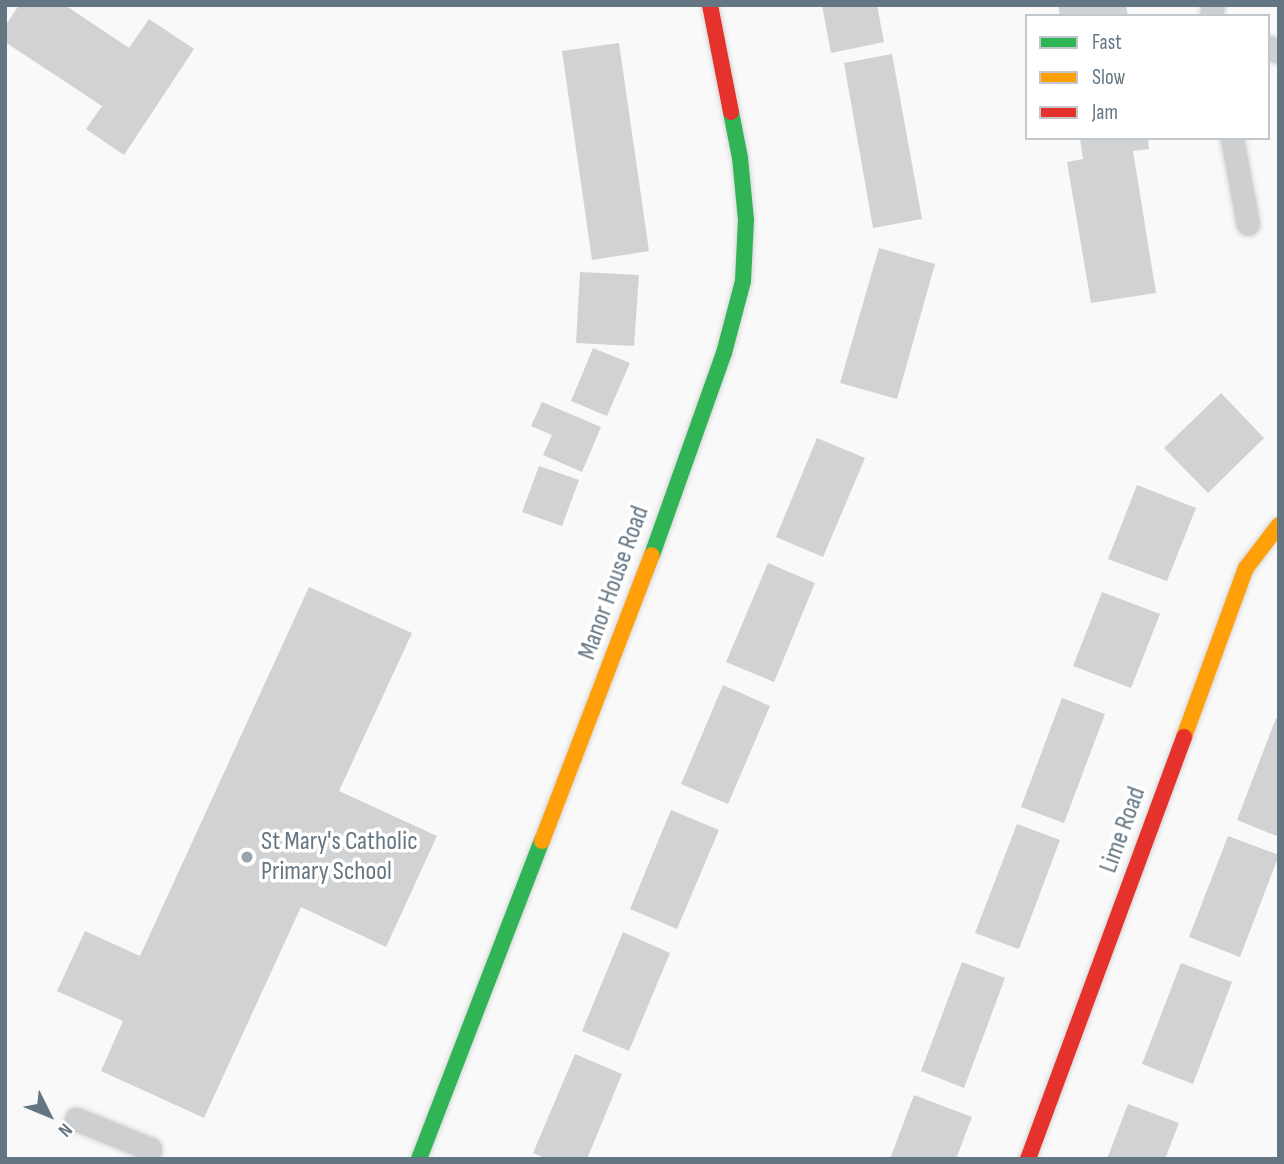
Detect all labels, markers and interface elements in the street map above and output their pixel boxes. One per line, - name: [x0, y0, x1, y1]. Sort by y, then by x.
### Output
- legend: [1025, 14, 1270, 140]
- text: Fast: [1092, 30, 1122, 55]
- text: Slow: [1092, 65, 1125, 90]
- text: Jam: [1092, 100, 1118, 125]
- street label: Manor House Road: [572, 502, 656, 664]
- street label: Lime Road: [1093, 783, 1153, 877]
- place label: St Mary's Catholic Primary School: [261, 826, 418, 888]
- marker: St Mary's Catholic Primary School: [239, 849, 255, 865]
- north arrow: [14, 1080, 84, 1150]
- text: N: [53, 1118, 77, 1141]

